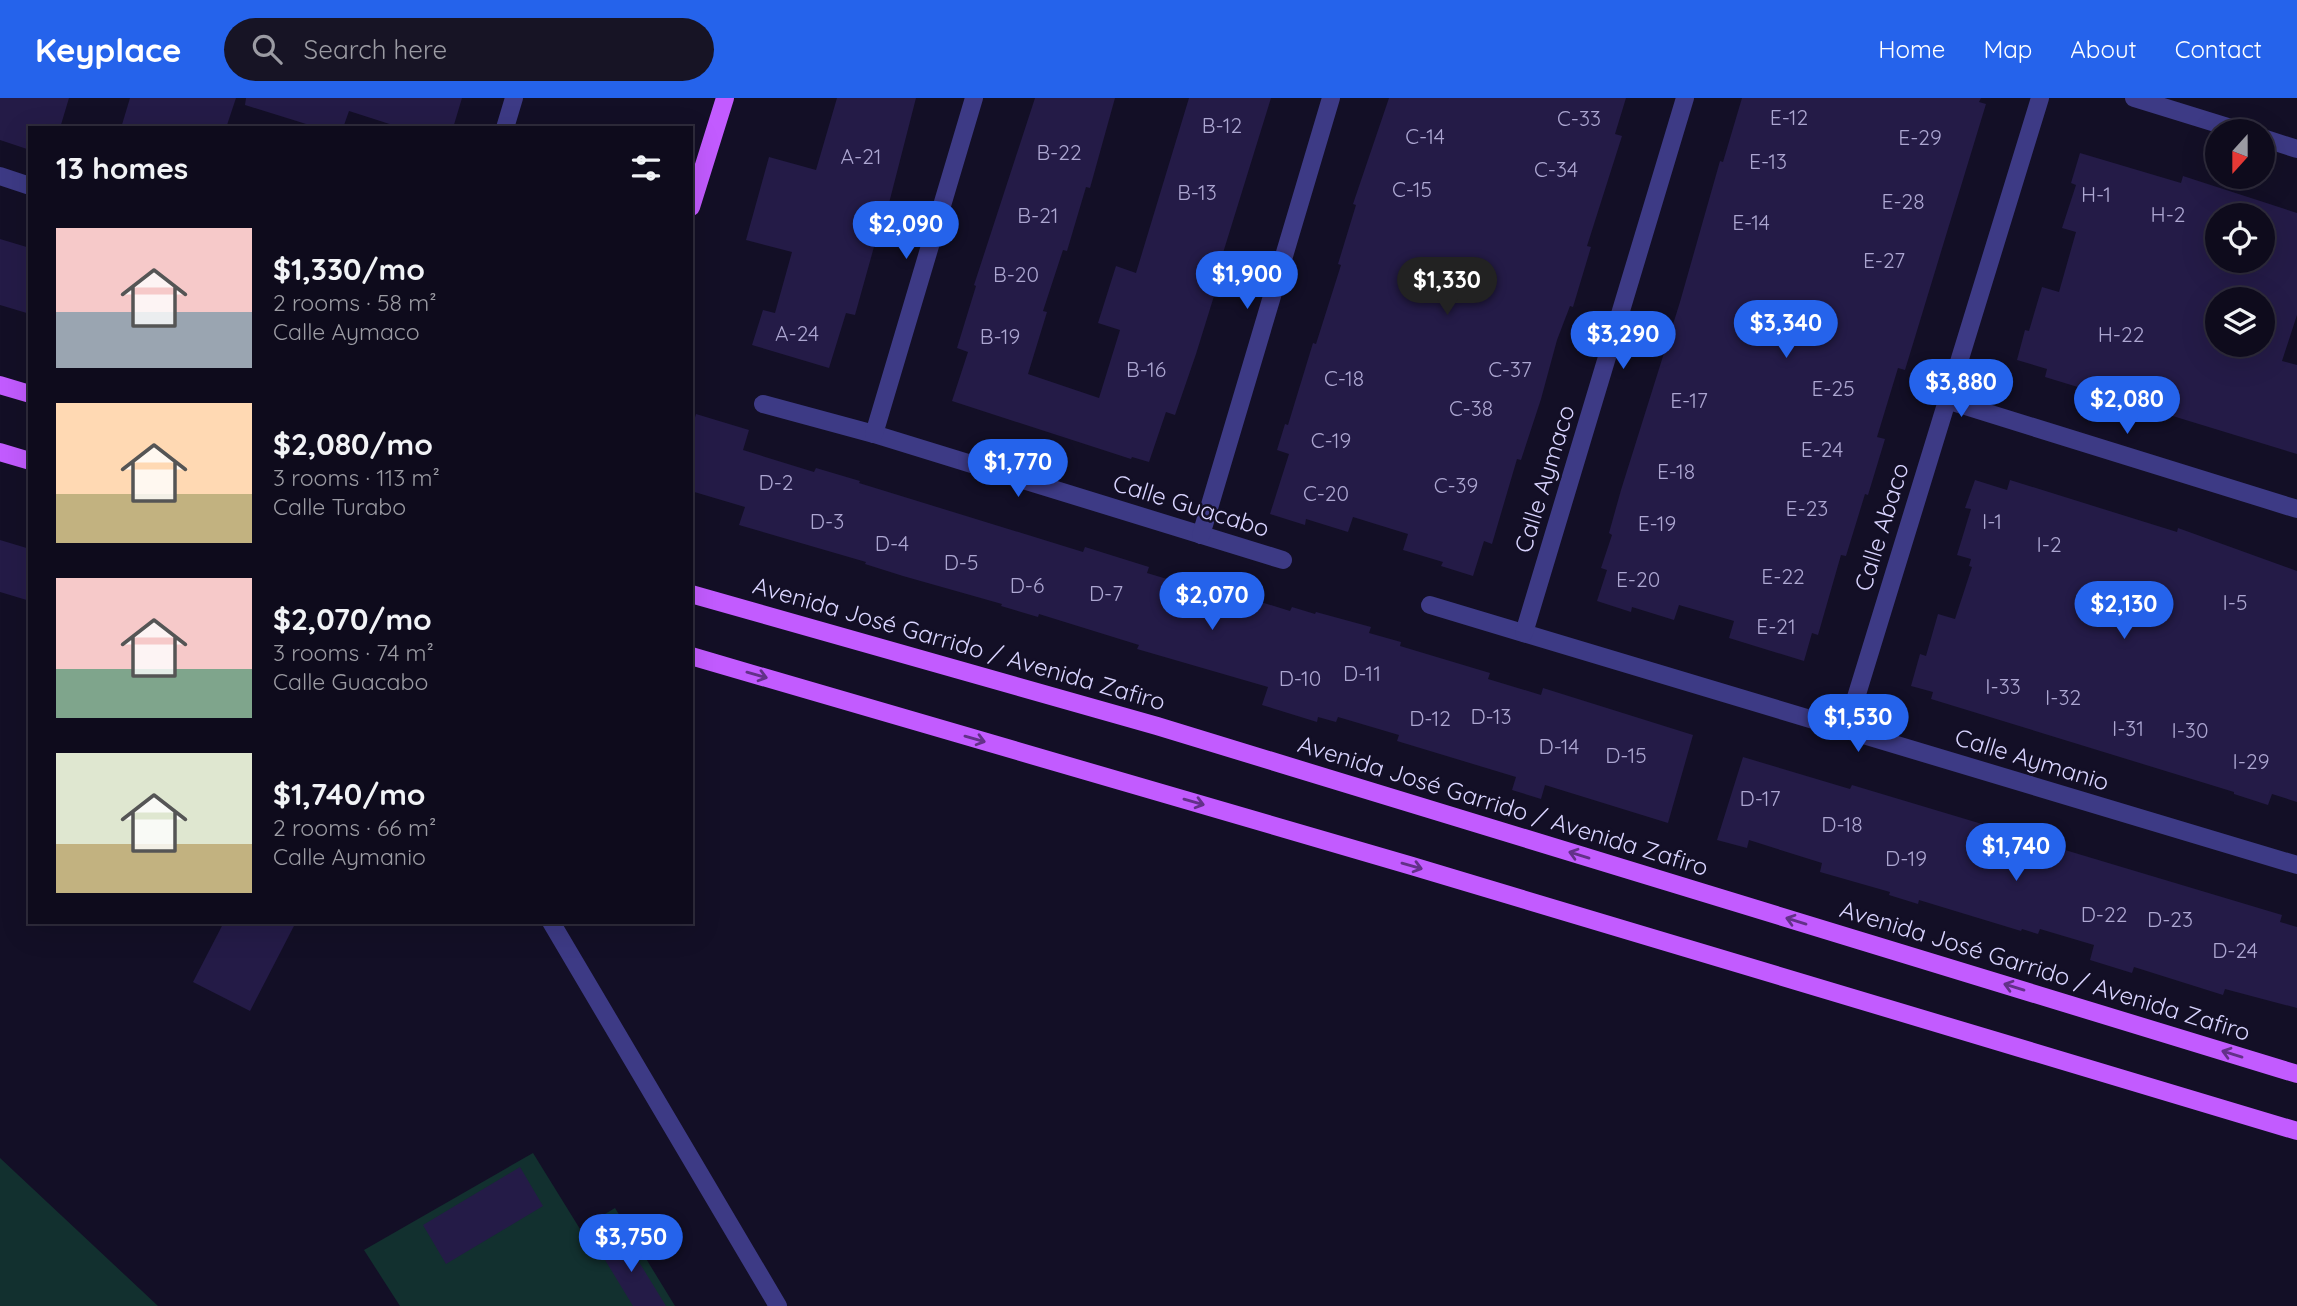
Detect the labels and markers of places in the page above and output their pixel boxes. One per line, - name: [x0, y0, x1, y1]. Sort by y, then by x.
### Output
- pin: $2,090: [849, 202, 963, 261]
- pin: $1,900: [1190, 252, 1304, 311]
- pin: $1,330: [1390, 258, 1504, 317]
- pin: $3,340: [1729, 300, 1843, 360]
- pin: $3,290: [1566, 312, 1680, 371]
- pin: $3,880: [1904, 360, 2018, 419]
- pin: $2,080: [2070, 376, 2184, 436]
- pin: $1,770: [961, 440, 1075, 499]
- pin: $2,070: [1155, 573, 1269, 632]
- pin: $2,130: [2067, 582, 2181, 641]
- pin: $1,530: [1801, 694, 1915, 754]
- pin: $1,740: [1959, 824, 2073, 883]
- pin: $3,750: [574, 1214, 688, 1274]

